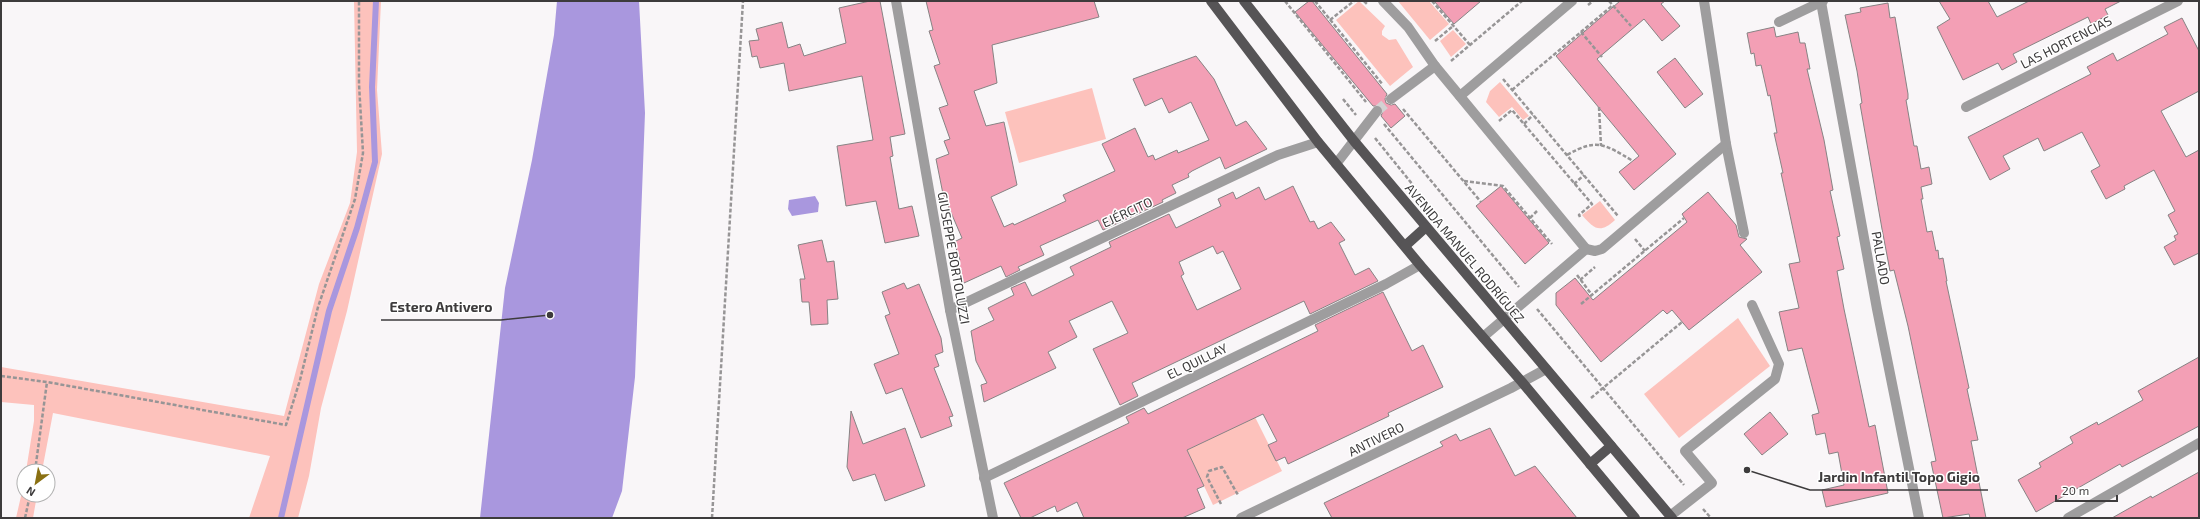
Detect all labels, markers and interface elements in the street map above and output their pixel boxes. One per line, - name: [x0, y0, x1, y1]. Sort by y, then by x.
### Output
- street label: LAS HORTENCIAS: [2018, 12, 2114, 72]
- street label: AVENIDA MANUEL RODRÍGUEZ: [1402, 179, 1529, 326]
- street label: GIUSEPPE BORTOLUZZI: [934, 191, 974, 325]
- street label: EJÉRCITO: [1099, 192, 1155, 231]
- street label: PALLADO: [1868, 230, 1894, 286]
- callout: Estero Antivero: [381, 294, 501, 320]
- text: Estero Antivero: [390, 298, 492, 315]
- street label: EL QUILLAY: [1164, 339, 1230, 383]
- street label: ANTIVERO: [1345, 419, 1407, 459]
- north arrow: [16, 463, 56, 503]
- callout: Jardin Infantil Topo Gigio: [1810, 464, 1988, 490]
- text: Jardin Infantil Topo Gigio: [1818, 468, 1980, 485]
- scale bar: [2056, 477, 2117, 503]
- text: 20 m: [2062, 483, 2089, 497]
- text: N: [24, 484, 37, 500]

